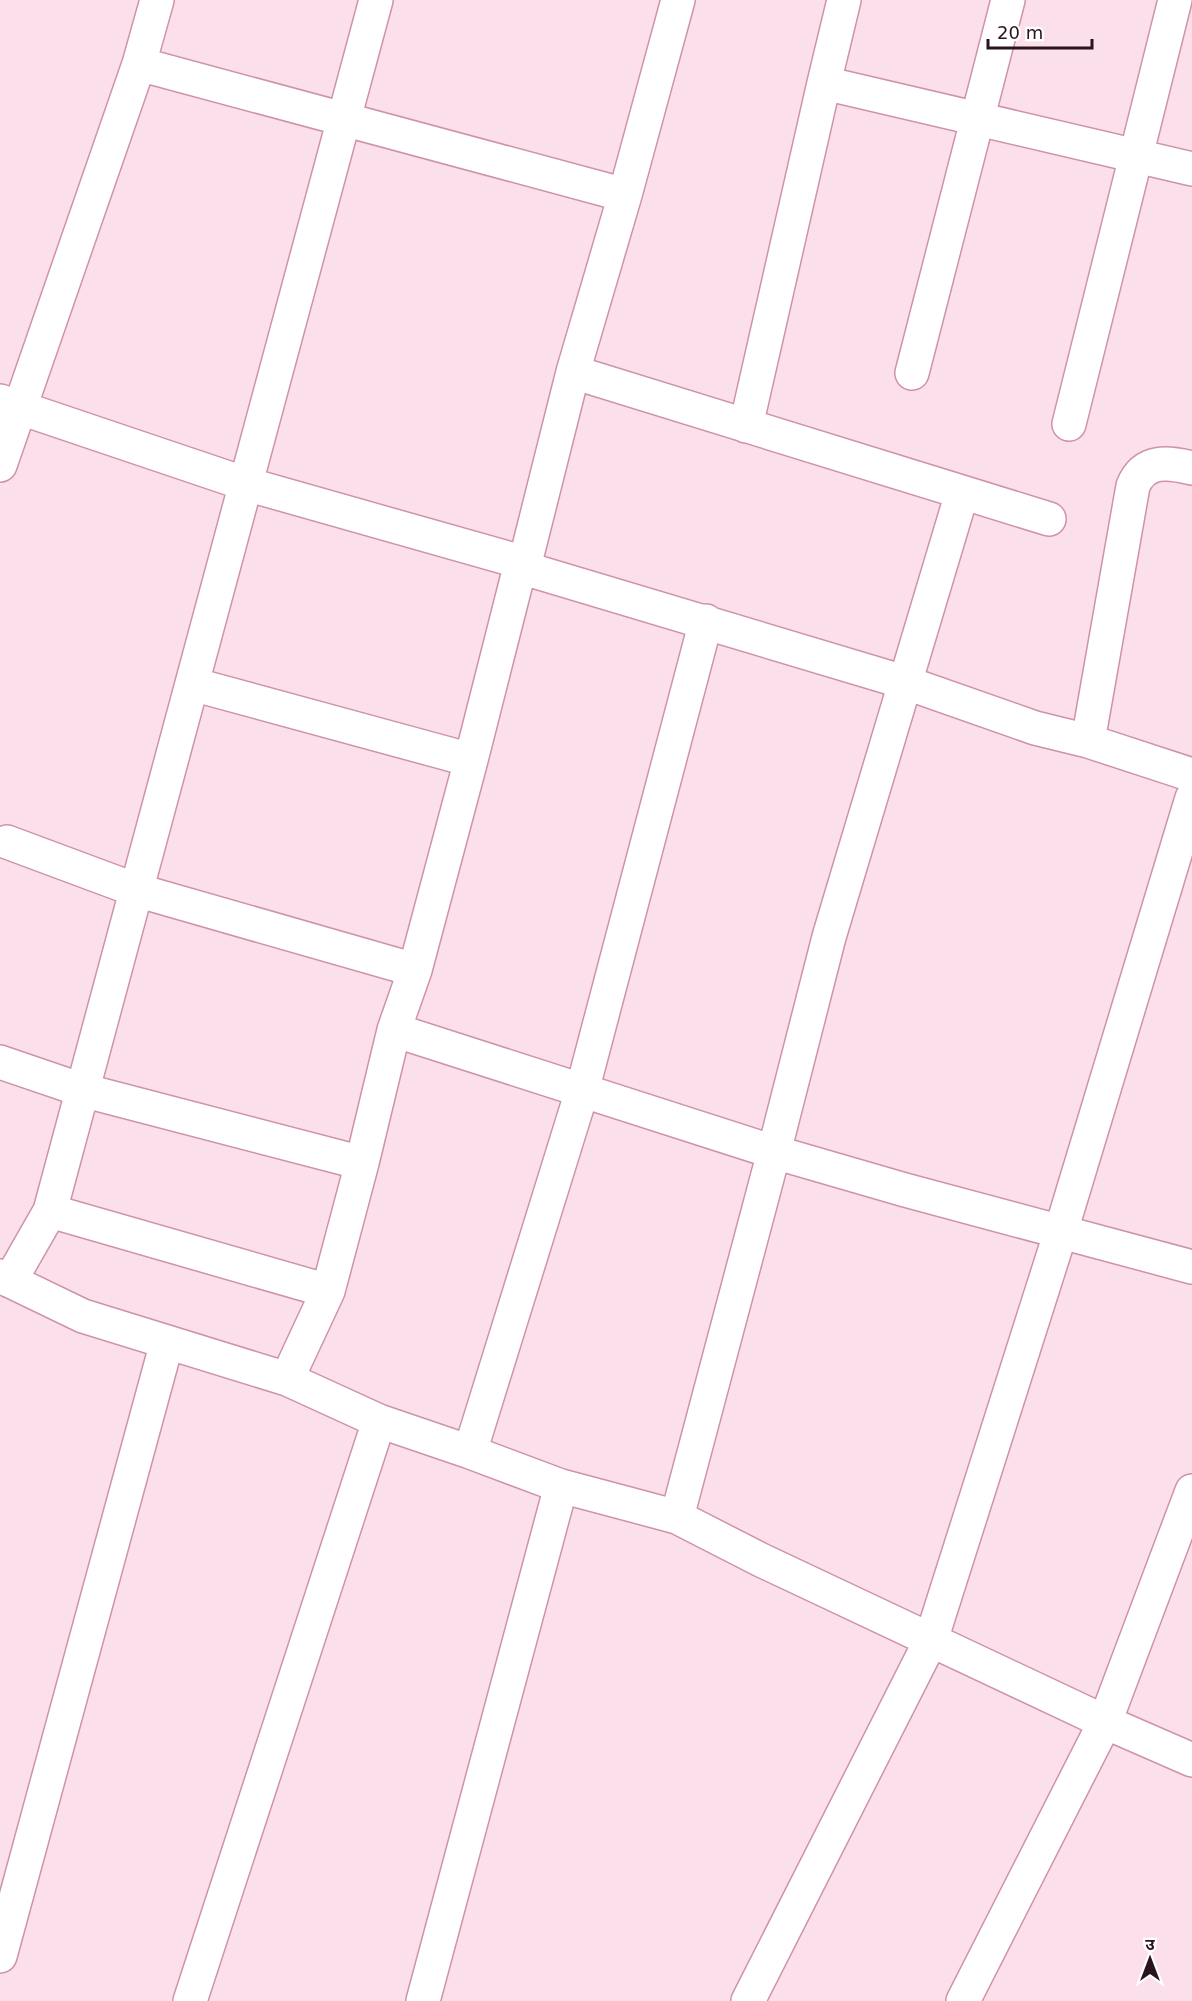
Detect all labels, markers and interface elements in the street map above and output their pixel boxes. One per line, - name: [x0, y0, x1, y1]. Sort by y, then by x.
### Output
- scale bar: [988, 12, 1092, 50]
- text: 20 m: [997, 22, 1043, 43]
- north arrow: [1120, 1929, 1180, 1989]
- text: उ: [1145, 1935, 1155, 1954]

